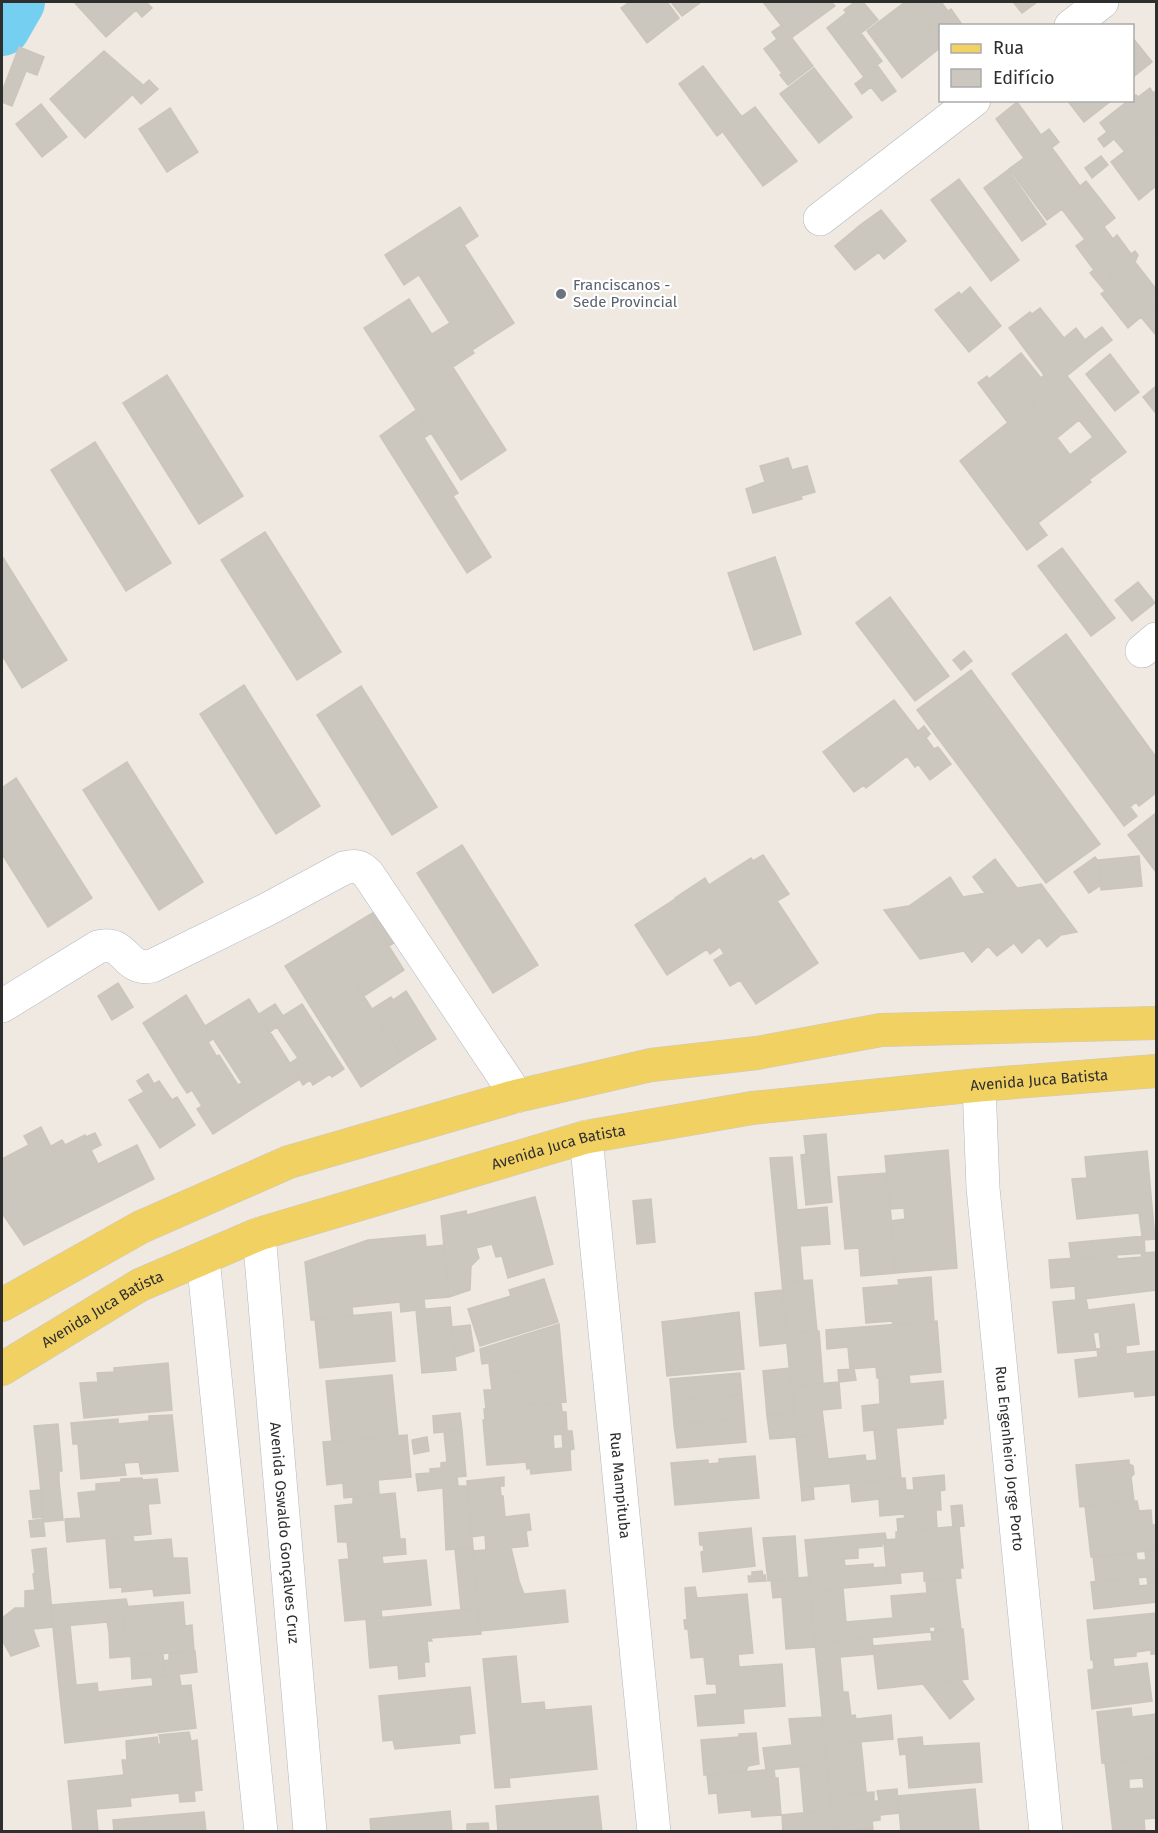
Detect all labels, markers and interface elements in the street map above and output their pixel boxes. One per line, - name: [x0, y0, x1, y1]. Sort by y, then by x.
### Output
- legend: [939, 24, 1134, 102]
- text: Rua: [993, 37, 1024, 59]
- text: Edifício: [993, 67, 1055, 89]
- place label: Franciscanos - Sede Provincial: [573, 276, 678, 311]
- marker: Franciscanos - Sede Provincial: [554, 287, 568, 301]
- street label: Avenida Juca Batista: [969, 1066, 1109, 1095]
- street label: Avenida Juca Batista: [489, 1121, 627, 1174]
- street label: Avenida Juca Batista: [38, 1267, 166, 1352]
- street label: Rua Engenheiro Jorge Porto: [991, 1365, 1027, 1552]
- street label: Avenida Oswaldo Gonçalves Cruz: [266, 1421, 303, 1645]
- street label: Rua Mampituba: [606, 1431, 634, 1539]

